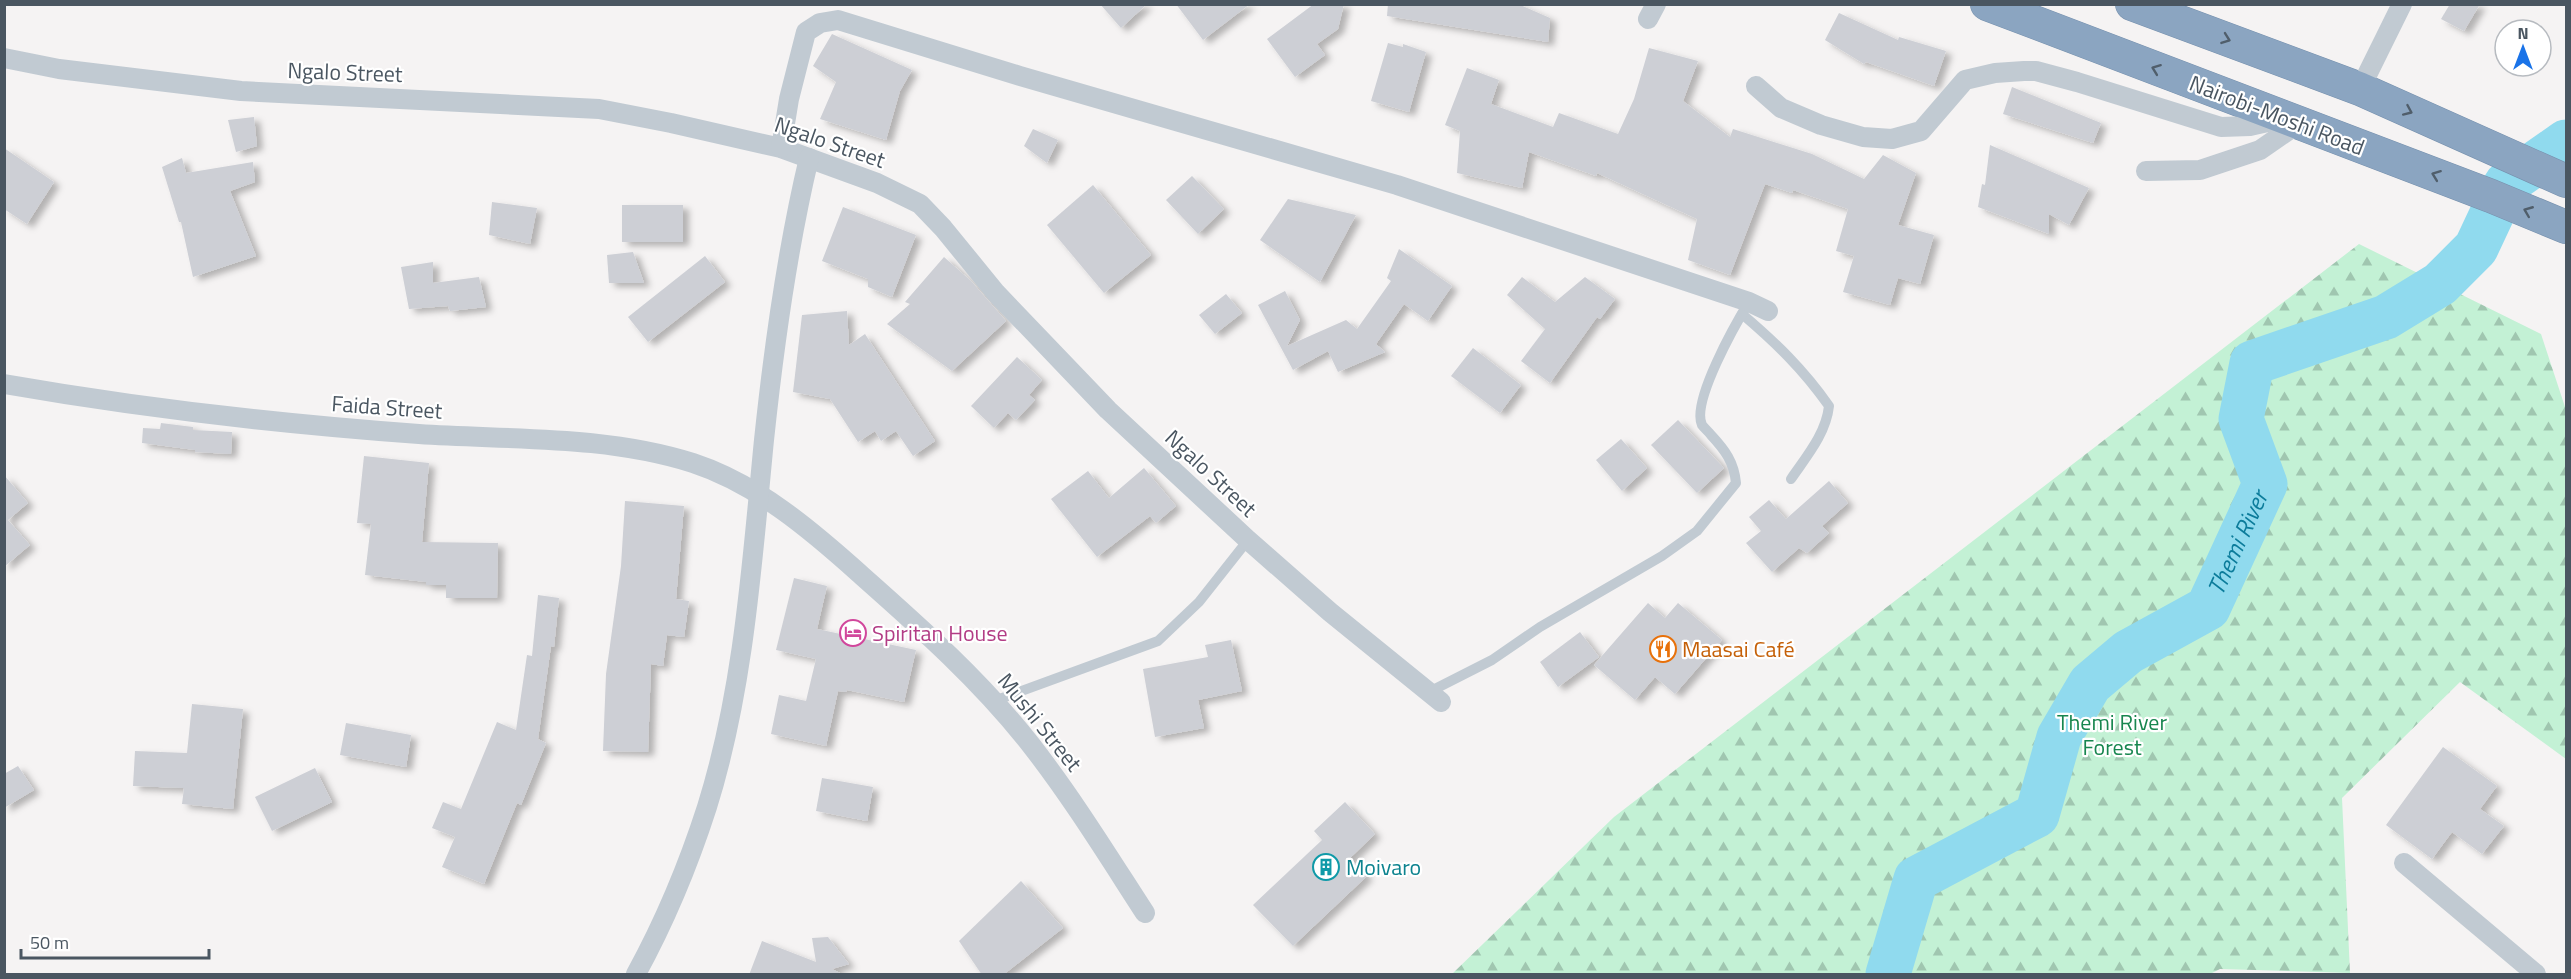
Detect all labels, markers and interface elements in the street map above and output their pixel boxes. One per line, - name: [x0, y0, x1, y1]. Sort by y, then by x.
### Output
- north arrow: [2493, 18, 2553, 78]
- text: N: [2517, 21, 2529, 45]
- one-way arrow: [2220, 32, 2231, 45]
- street label: Ngalo Street: [287, 53, 403, 91]
- one-way arrow: [2151, 63, 2162, 76]
- street label: Nairobi-Moshi Road: [2185, 66, 2369, 164]
- one-way arrow: [2401, 103, 2412, 115]
- street label: Ngalo Street: [770, 107, 890, 177]
- one-way arrow: [2432, 170, 2443, 182]
- one-way arrow: [2524, 206, 2535, 218]
- street label: Faida Street: [330, 386, 444, 428]
- street label: Ngalo Street: [1157, 421, 1265, 525]
- water label: Themi River: [2197, 481, 2278, 600]
- place label: Spiritan House: [872, 616, 1008, 650]
- hotel icon: Spiritan House: [838, 618, 868, 648]
- place label: Maasai Café: [1682, 632, 1795, 666]
- restaurant icon: Maasai Café: [1648, 634, 1678, 664]
- street label: Mushi Street: [989, 665, 1091, 779]
- park label: Themi River Forest: [2057, 705, 2167, 764]
- place label: Moivaro: [1346, 850, 1421, 884]
- building icon: Moivaro: [1311, 852, 1341, 882]
- scale bar: [21, 922, 208, 960]
- text: 50 m: [30, 929, 69, 956]

